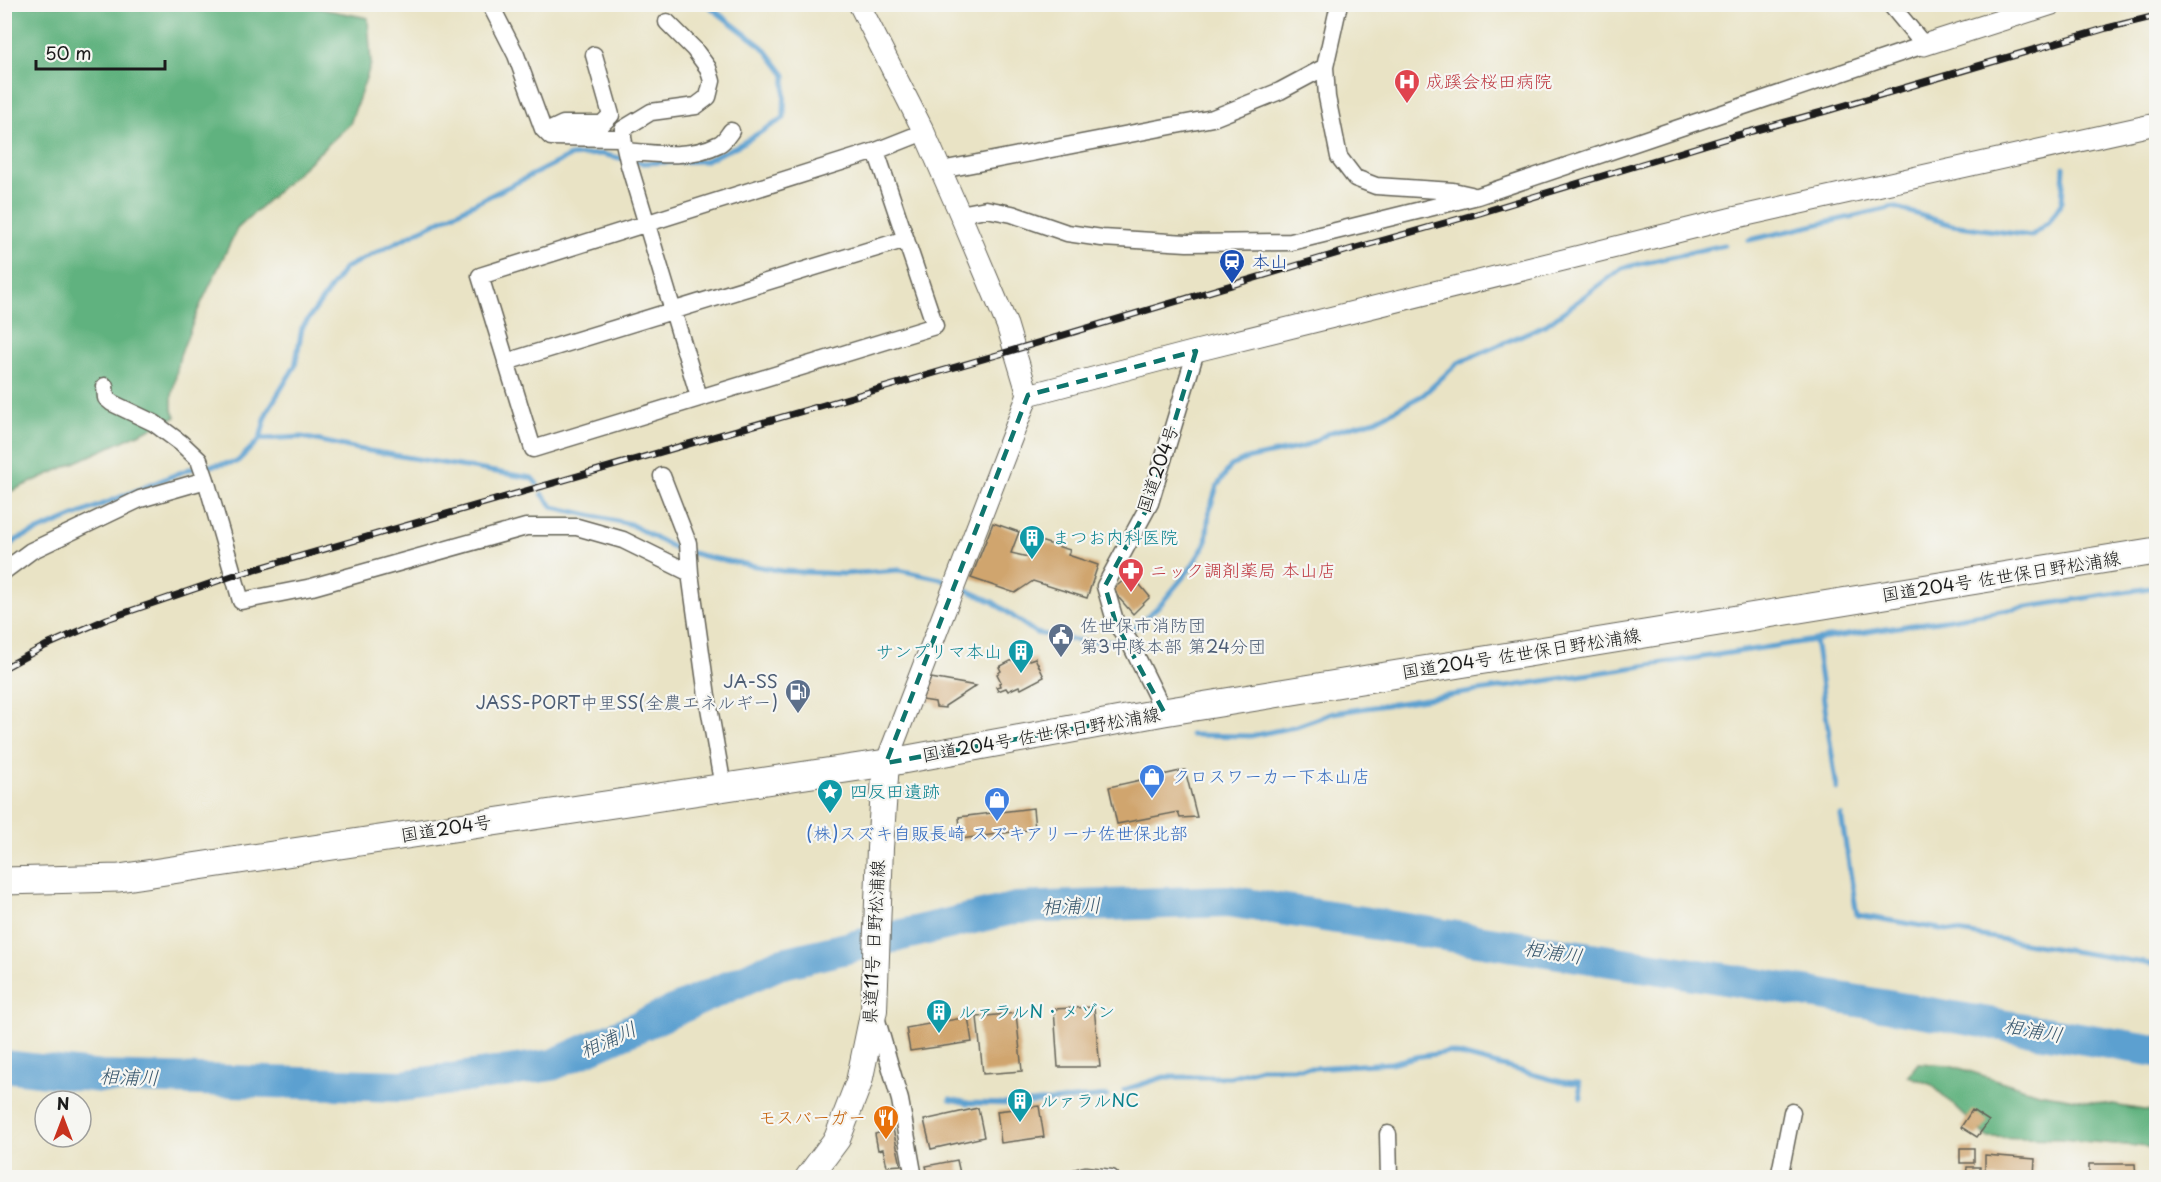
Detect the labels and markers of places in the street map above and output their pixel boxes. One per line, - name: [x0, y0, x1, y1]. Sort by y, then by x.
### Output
- hospital icon: 成蹊会桜田病院: [1392, 67, 1422, 105]
- place label: 成蹊会桜田病院: [1426, 67, 1552, 94]
- station icon: 本山: [1217, 247, 1247, 285]
- place label: 本山: [1252, 247, 1288, 274]
- building icon: まつお内科医院: [1017, 523, 1047, 561]
- place label: まつお内科医院: [1052, 523, 1178, 550]
- pharmacy icon: ニック調剤薬局 本山店: [1116, 556, 1146, 594]
- place label: ニック調剤薬局 本山店: [1150, 556, 1336, 583]
- place label: 佐世保市消防団 第3中隊本部 第24分団: [1080, 611, 1266, 659]
- public building icon: 佐世保市消防団 第3中隊本部 第24分団: [1046, 621, 1076, 659]
- place label: サンプリマ本山: [876, 637, 1002, 664]
- building icon: サンプリマ本山: [1006, 637, 1036, 675]
- place label: JA-SS JASS-PORT中里SS(全農エネルギー): [476, 667, 778, 715]
- fuel station icon: JA-SS JASS-PORT中里SS(全農エネルギー): [783, 677, 813, 715]
- shop icon: クロスワーカー下本山店: [1137, 762, 1167, 800]
- place label: クロスワーカー下本山店: [1172, 762, 1370, 789]
- place icon: 四反田遺跡: [815, 777, 845, 815]
- place label: 四反田遺跡: [850, 777, 940, 804]
- shop icon: (株)スズキ自販長崎 スズキアリーナ佐世保北部: [982, 785, 1012, 823]
- place label: (株)スズキ自販長崎 スズキアリーナ佐世保北部: [806, 819, 1188, 846]
- building icon: ルァラルN・メゾン: [924, 997, 954, 1035]
- place label: ルァラルN・メゾン: [958, 997, 1115, 1024]
- building icon: ルァラルNC: [1005, 1086, 1035, 1124]
- place label: ルァラルNC: [1040, 1086, 1139, 1113]
- place label: モスバーガー: [758, 1103, 866, 1130]
- restaurant icon: モスバーガー: [871, 1103, 901, 1141]

